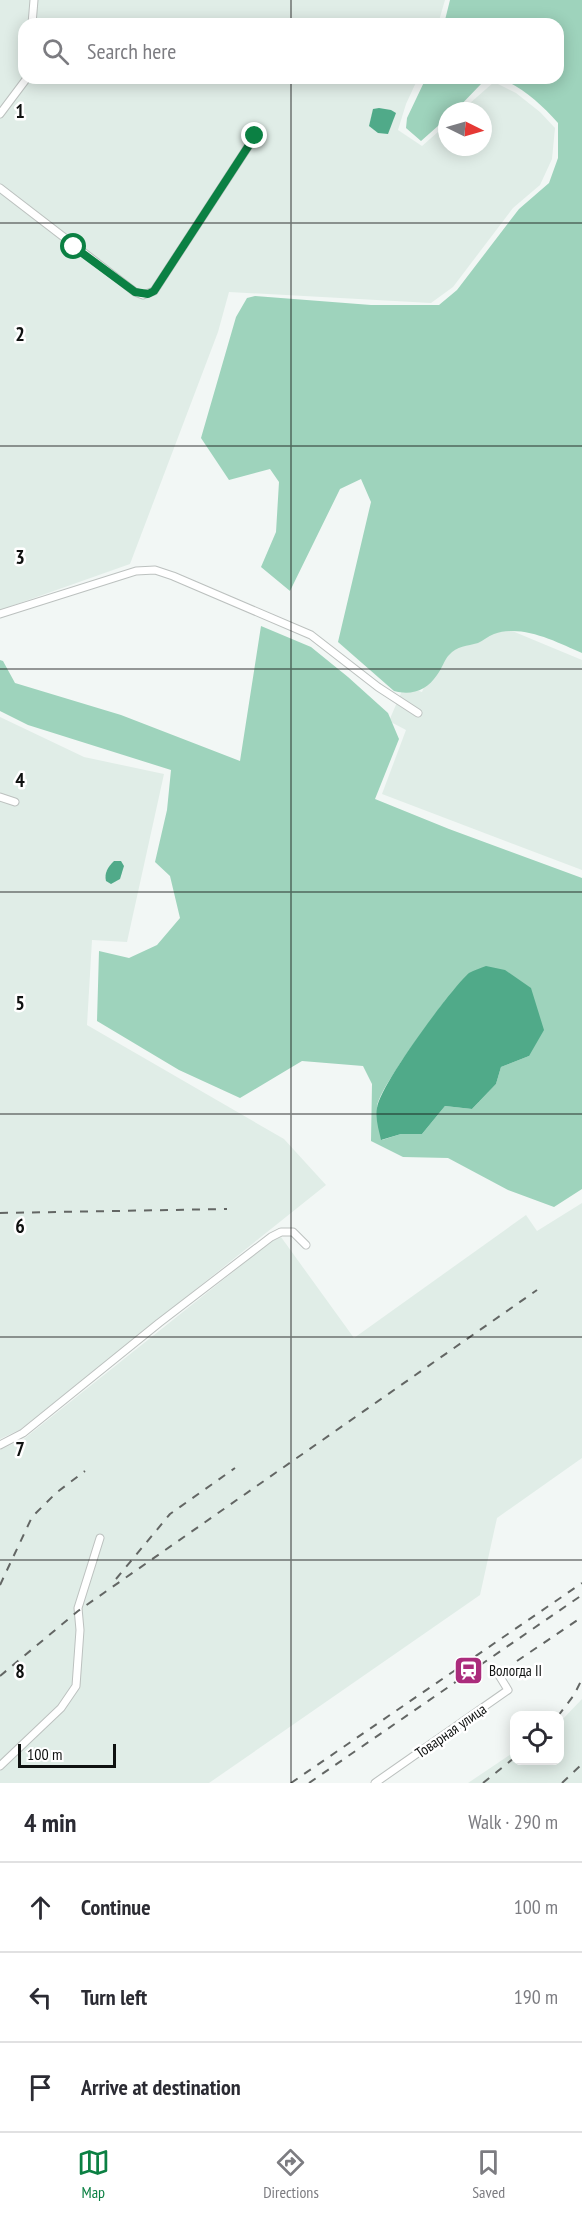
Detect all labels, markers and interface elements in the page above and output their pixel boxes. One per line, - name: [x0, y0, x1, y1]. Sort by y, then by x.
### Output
- search box: [18, 18, 564, 84]
- icon: search: [39, 35, 72, 68]
- text: Search here: [87, 37, 176, 65]
- text: 1: [15, 98, 25, 124]
- north arrow: [438, 102, 492, 156]
- route end: [241, 122, 267, 148]
- route start: [60, 233, 86, 259]
- text: 2: [15, 321, 25, 347]
- text: 3: [15, 544, 25, 570]
- text: 4: [15, 767, 25, 793]
- text: 5: [15, 990, 25, 1016]
- text: 6: [15, 1213, 25, 1239]
- text: 7: [15, 1436, 25, 1462]
- station icon: Вологда II: [452, 1655, 484, 1687]
- text: 8: [15, 1658, 25, 1684]
- place label: Вологда II: [489, 1661, 542, 1680]
- street label: Товарная улица: [412, 1699, 490, 1762]
- map controls: [510, 1711, 564, 1765]
- button: locate: [510, 1711, 564, 1765]
- scale bar: [18, 1741, 116, 1768]
- text: 100 m: [27, 1744, 62, 1764]
- text: 4 min: [24, 1806, 77, 1839]
- text: Walk · 290 m: [468, 1809, 558, 1835]
- icon: ahead: [24, 1891, 57, 1924]
- text: Continue: [81, 1893, 151, 1921]
- text: 100 m: [514, 1894, 558, 1920]
- icon: left: [24, 1981, 57, 2014]
- text: Turn left: [81, 1983, 147, 2011]
- text: 190 m: [514, 1984, 558, 2010]
- icon: arrive: [24, 2071, 57, 2104]
- text: Arrive at destination: [81, 2073, 241, 2101]
- tab: Map: [77, 2146, 110, 2202]
- tab: Directions: [263, 2146, 319, 2202]
- tab: Saved: [472, 2146, 505, 2202]

